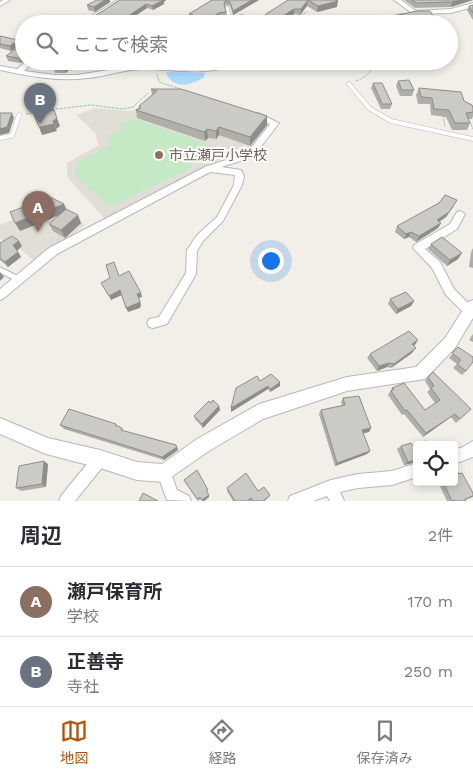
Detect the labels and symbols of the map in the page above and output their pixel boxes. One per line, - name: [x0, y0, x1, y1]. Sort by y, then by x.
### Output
- pin: B: [24, 83, 56, 124]
- place label: 市立瀬戸小学校: [169, 147, 267, 163]
- marker: 市立瀬戸小学校: [153, 149, 165, 161]
- pin: A: [22, 191, 54, 232]
- your location: [258, 248, 284, 274]

